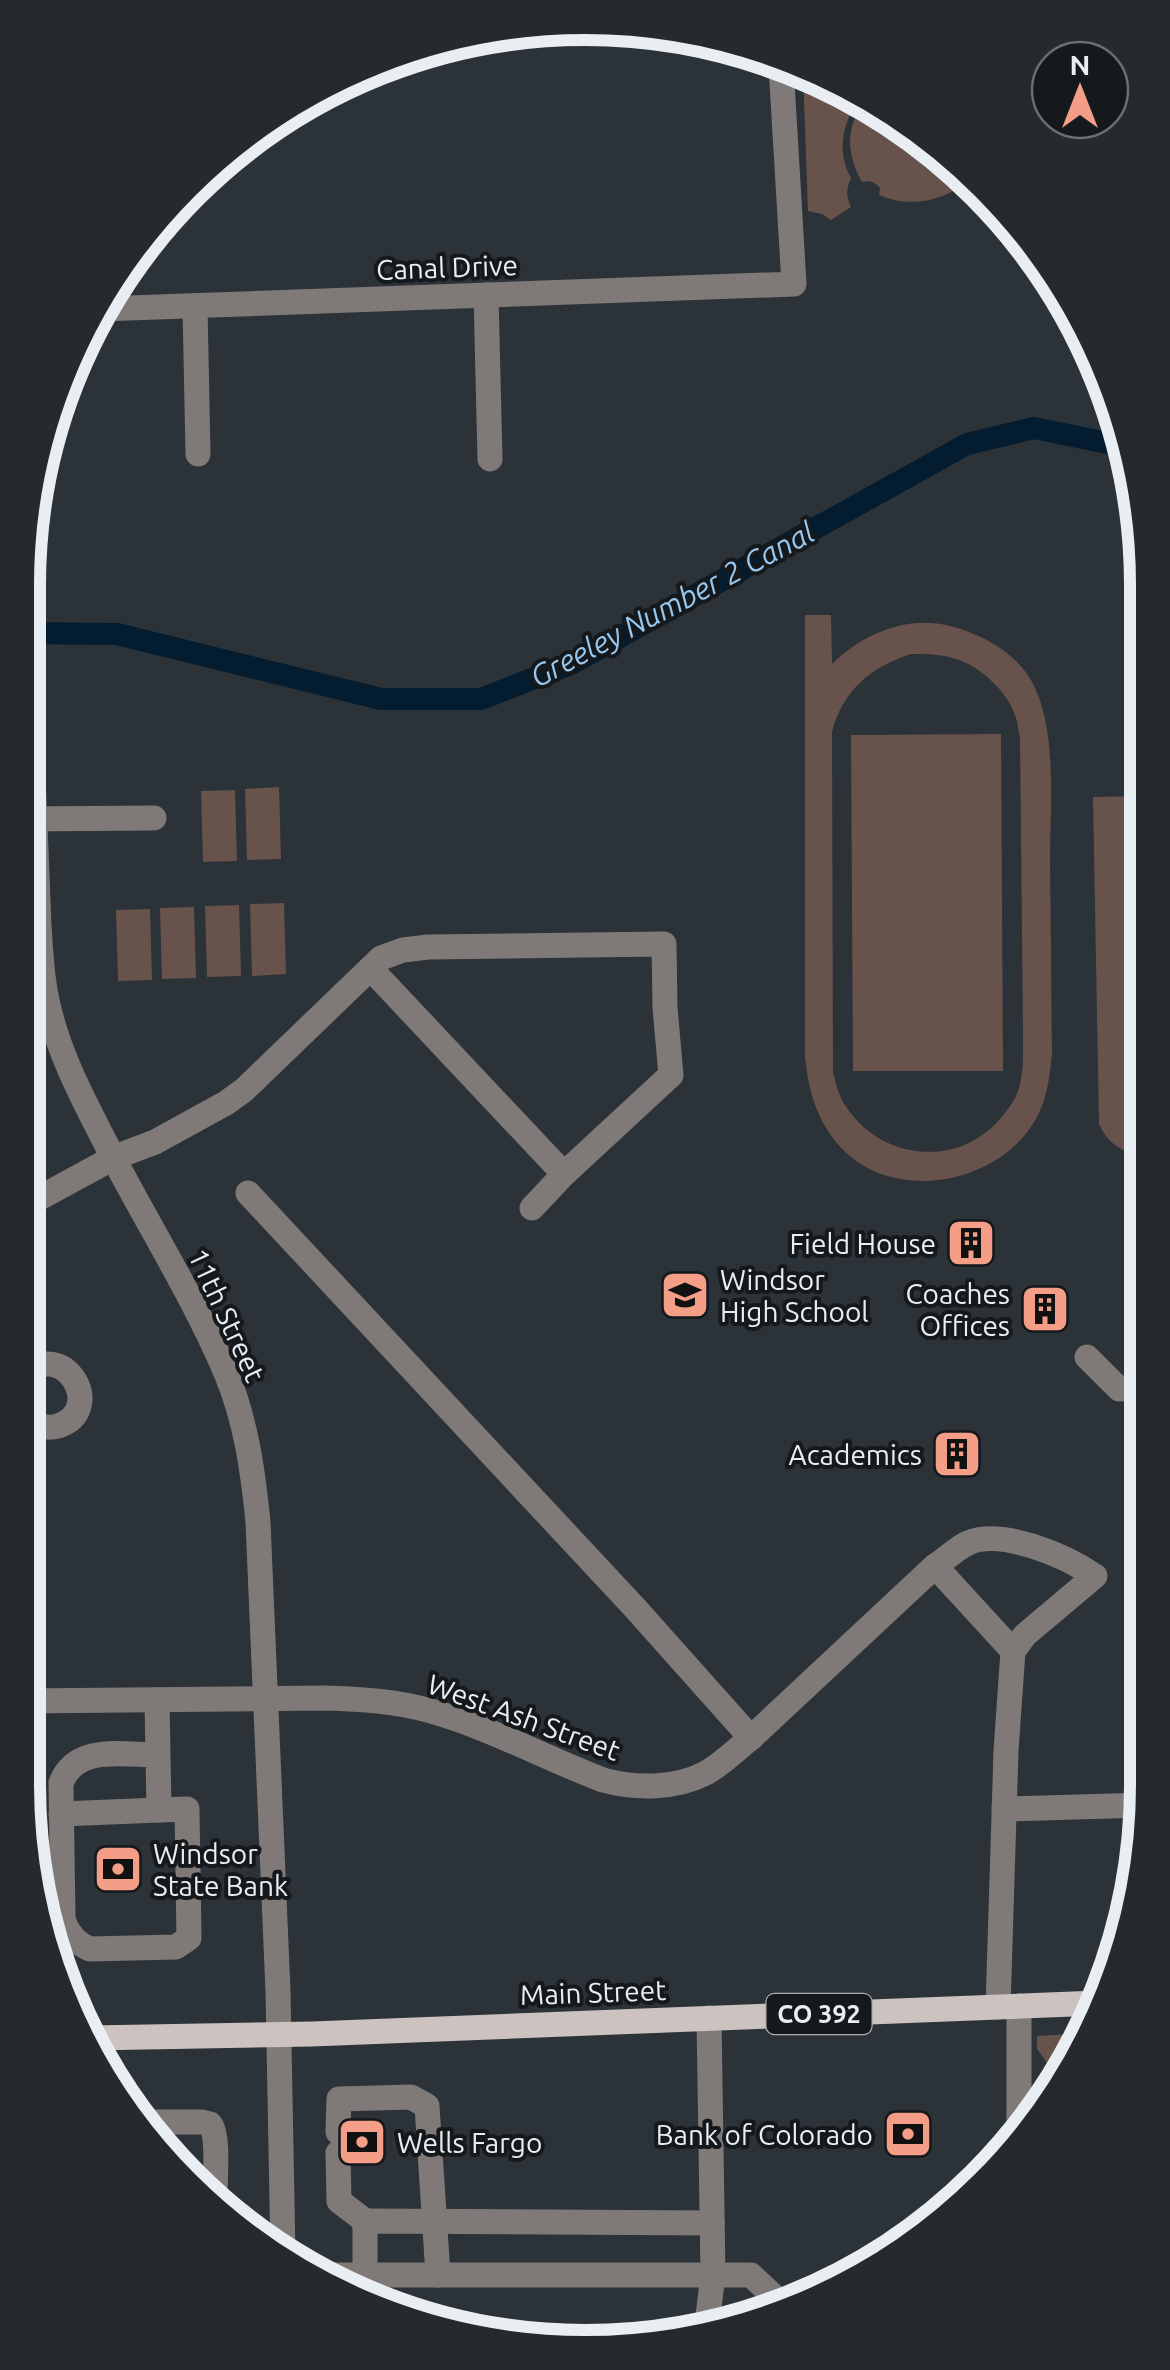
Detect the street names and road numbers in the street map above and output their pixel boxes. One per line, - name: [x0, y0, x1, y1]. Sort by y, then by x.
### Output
- street label: Canal Drive: [376, 249, 518, 285]
- street label: 11th Street: [183, 1244, 271, 1386]
- street label: West Ash Street: [424, 1668, 624, 1766]
- street label: Main Street: [519, 1974, 667, 2010]
- road number: CO 392: [766, 1994, 872, 2034]

